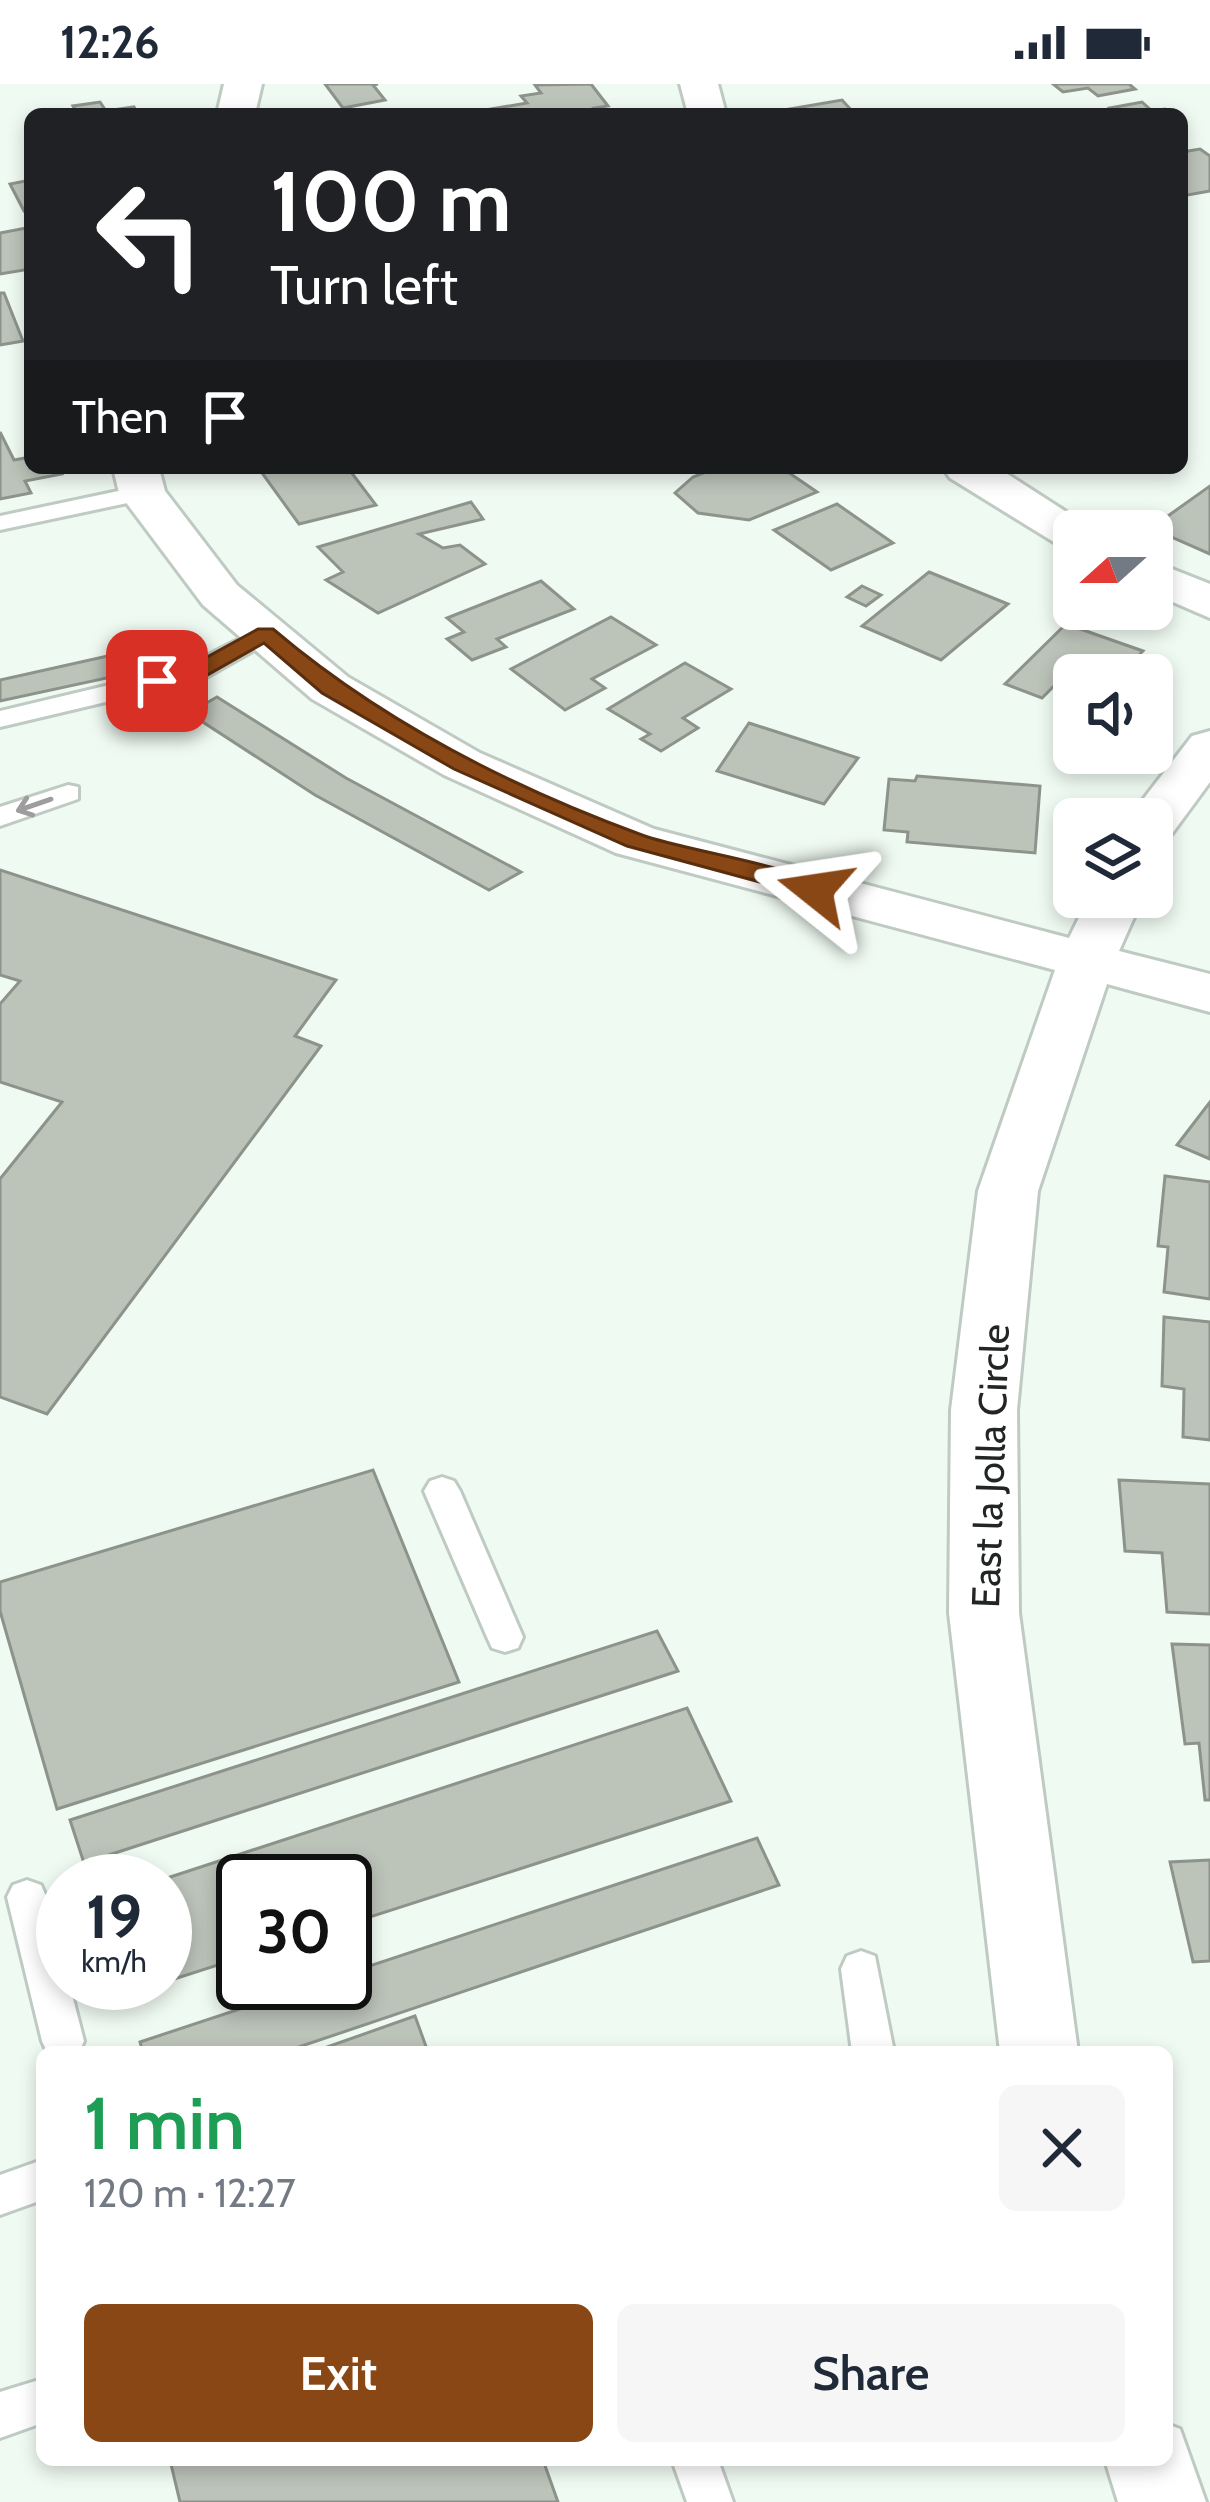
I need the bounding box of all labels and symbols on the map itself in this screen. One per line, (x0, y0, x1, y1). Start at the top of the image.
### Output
north arrow (1053, 510, 1173, 630)
pin (106, 630, 208, 732)
one-way arrow (16, 796, 53, 817)
position arrow (752, 827, 878, 953)
street label: East la Jolla Circle (961, 1323, 1019, 1609)
speed limit sign: 30 (216, 1854, 372, 2010)

